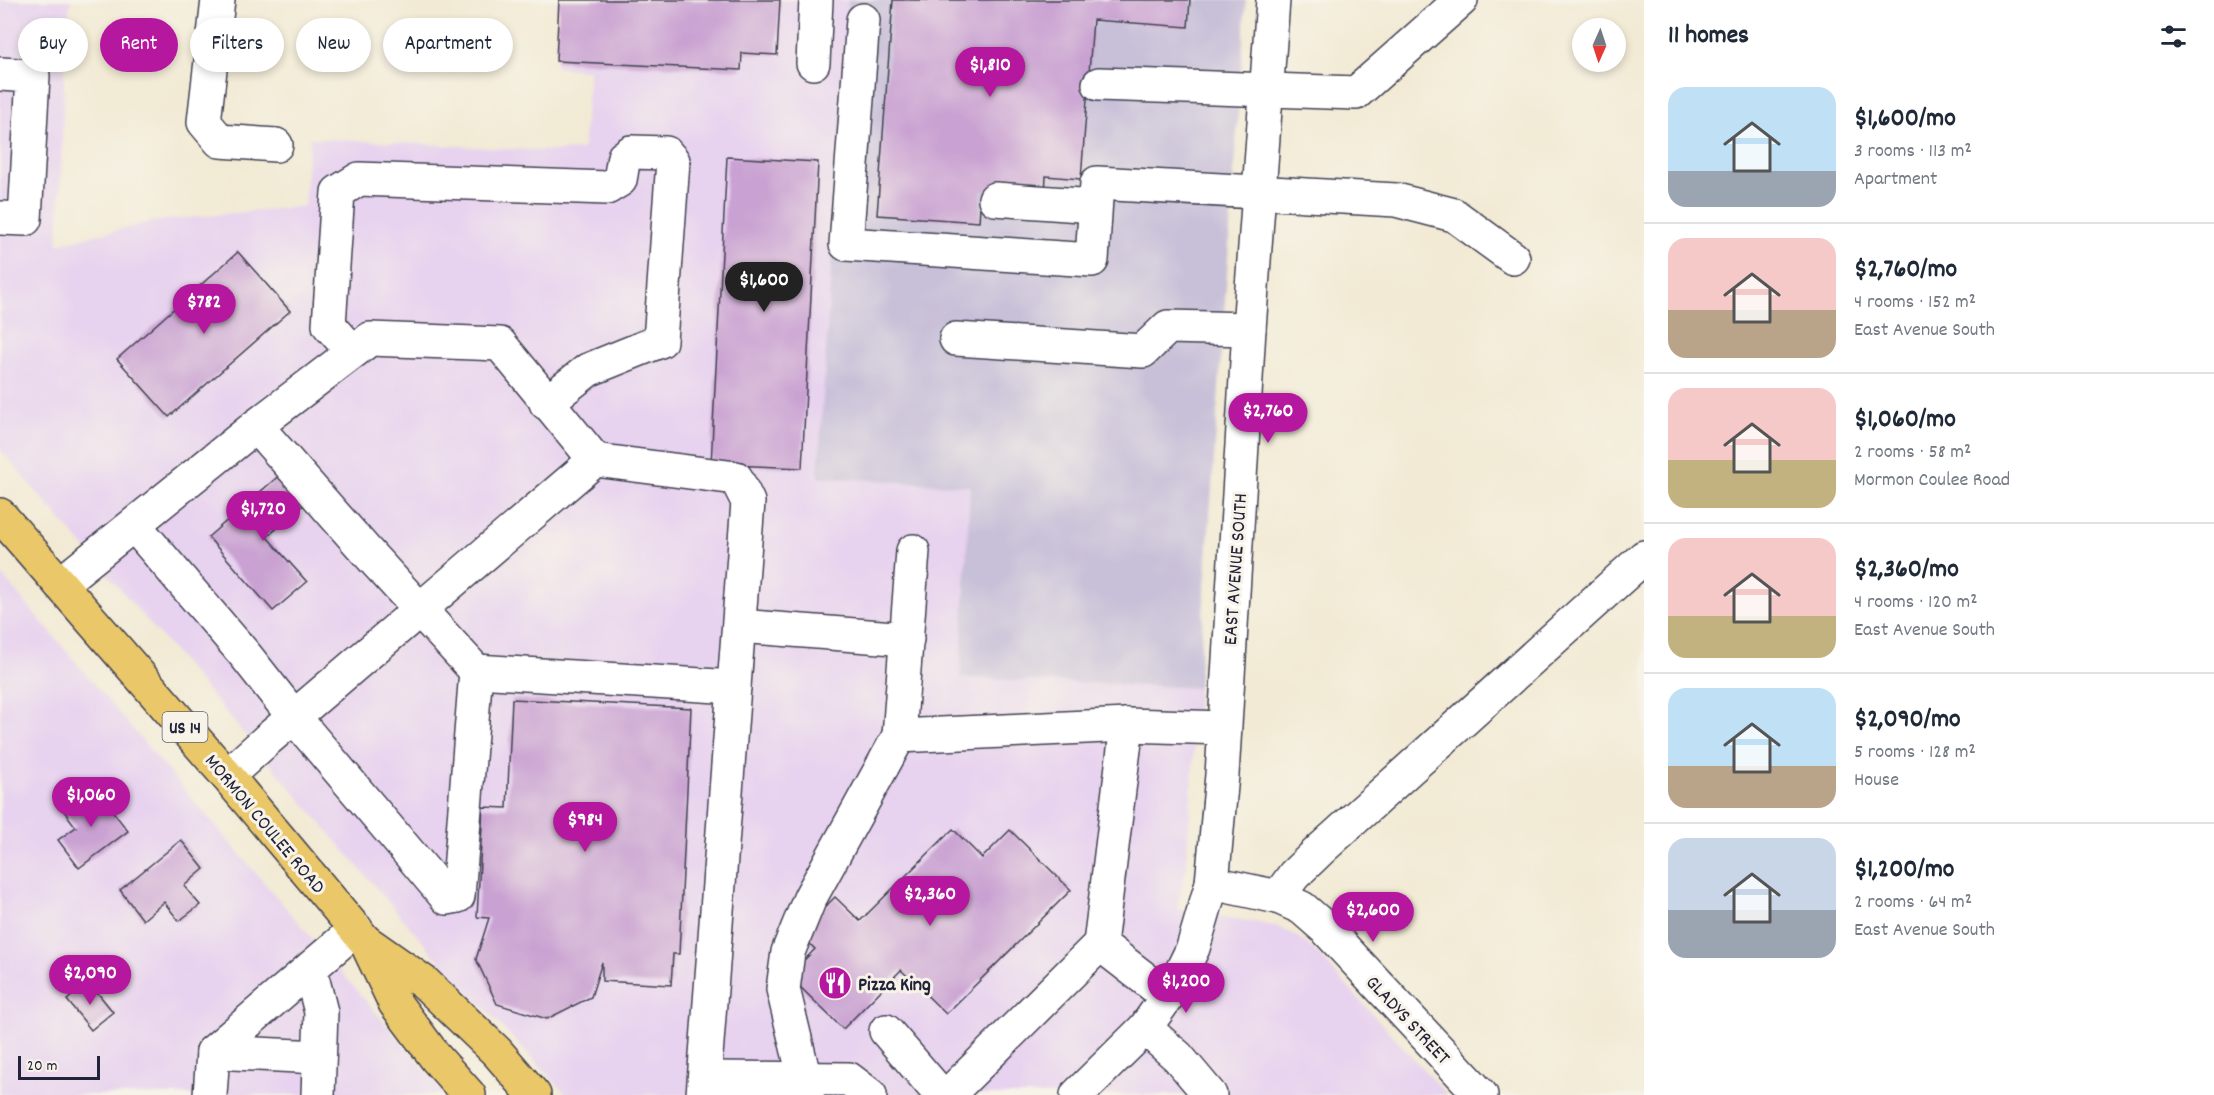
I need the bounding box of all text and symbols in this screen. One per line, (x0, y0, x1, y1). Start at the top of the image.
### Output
chip: Buy (18, 18, 88, 72)
chip: Rent (100, 18, 178, 72)
chip: Filters (190, 18, 284, 72)
chip: New (296, 18, 371, 72)
chip: Apartment (383, 18, 513, 72)
north arrow (1572, 18, 1626, 72)
map controls (1572, 18, 1626, 72)
text: 11 homes (1668, 18, 1749, 55)
icon: filters (2157, 20, 2190, 53)
pin: $1,810 (941, 47, 1039, 98)
text: $1,810 (969, 52, 1011, 80)
text: $1,600/mo (1854, 101, 1956, 138)
icon: home (1716, 111, 1788, 183)
text: 3 rooms · 113 m² (1854, 138, 1972, 166)
text: Apartment (1854, 166, 1937, 194)
text: $2,760/mo (1854, 252, 1957, 289)
pin: $1,600 (715, 262, 813, 313)
icon: home (1716, 262, 1788, 334)
text: $1,600 (739, 267, 789, 295)
pin: $782 (168, 284, 240, 335)
text: $782 (187, 289, 221, 317)
text: 4 rooms · 152 m² (1854, 289, 1976, 317)
text: East Avenue South (1854, 317, 1995, 345)
pin: $2,760 (1219, 393, 1317, 444)
text: $2,760 (1242, 398, 1294, 426)
text: $1,060/mo (1854, 402, 1956, 439)
icon: home (1716, 412, 1788, 484)
text: 2 rooms · 58 m² (1854, 439, 1971, 467)
text: Mormon Coulee Road (1854, 467, 2010, 495)
pin: $1,720 (214, 491, 312, 542)
street label: EAST AVENUE SOUTH (1218, 492, 1256, 646)
text: $1,720 (240, 496, 286, 524)
text: $2,360/mo (1854, 552, 1959, 589)
icon: home (1716, 562, 1788, 634)
text: 4 rooms · 120 m² (1854, 589, 1978, 617)
text: East Avenue South (1854, 617, 1995, 645)
text: $2,090/mo (1854, 702, 1961, 739)
road number: US 14 (162, 712, 207, 742)
icon: home (1716, 712, 1788, 784)
text: 5 rooms · 128 m² (1854, 739, 1976, 767)
street label: MORMON COULEE ROAD (197, 749, 331, 901)
text: House (1854, 767, 1899, 795)
pin: $1,060 (42, 777, 140, 828)
text: $1,060 (66, 782, 116, 810)
pin: $984 (549, 802, 621, 853)
text: $984 (567, 807, 603, 835)
text: $1,200/mo (1854, 852, 1954, 889)
icon: home (1716, 862, 1788, 934)
pin: $2,360 (881, 876, 979, 927)
text: $2,360 (904, 881, 956, 909)
text: 2 rooms · 64 m² (1854, 889, 1972, 917)
pin: $2,600 (1324, 892, 1422, 943)
text: $2,600 (1346, 897, 1400, 925)
text: East Avenue South (1854, 917, 1995, 945)
pin: $2,090 (41, 955, 139, 1006)
text: $2,090 (63, 960, 117, 988)
pin: $1,200 (1137, 963, 1235, 1014)
restaurant icon: Pizza King (817, 965, 853, 1001)
text: $1,200 (1162, 968, 1210, 996)
street label: GLADYS STREET (1358, 970, 1456, 1072)
place label: Pizza King (858, 972, 931, 1000)
scale bar (18, 1053, 100, 1080)
text: 20 m (27, 1055, 57, 1078)

